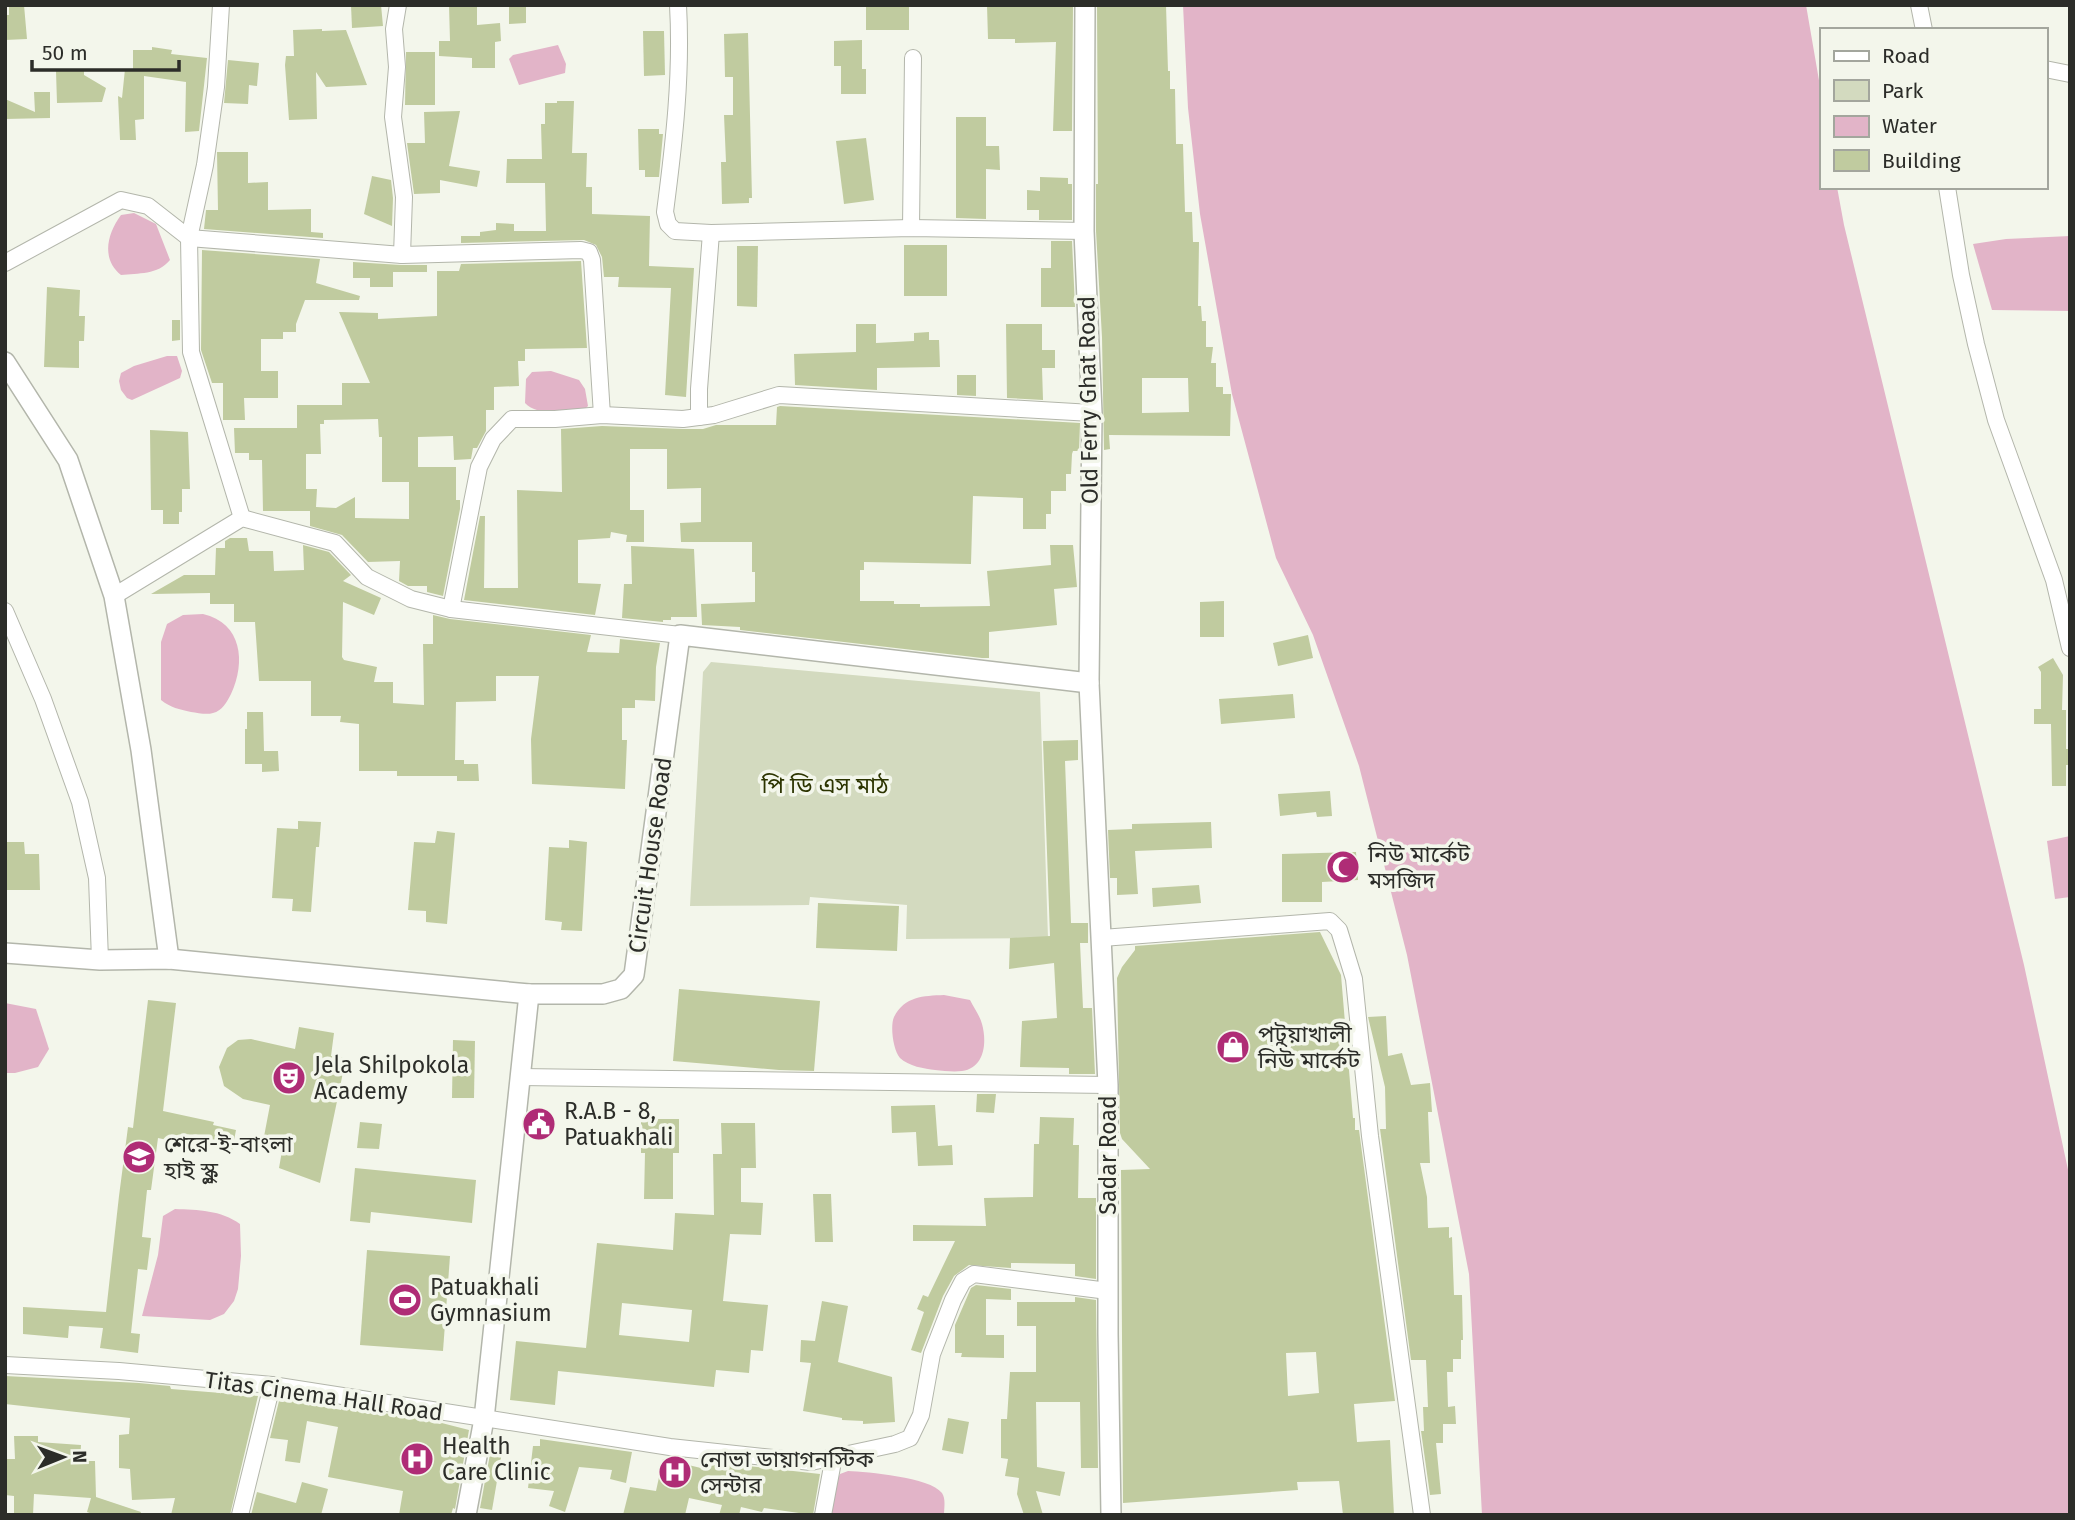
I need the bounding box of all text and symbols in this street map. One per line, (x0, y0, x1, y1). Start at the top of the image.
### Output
scale bar (32, 28, 178, 72)
legend (1820, 28, 2047, 189)
text: 50 m (42, 40, 88, 66)
text: Road (1882, 43, 1930, 69)
text: Park (1882, 78, 1924, 104)
text: Water (1882, 113, 1937, 139)
text: Building (1882, 148, 1961, 174)
street label: Old Ferry Ghat Road (1072, 296, 1104, 504)
street label: Circuit House Road (622, 755, 678, 955)
park label: পি ডি এস মাঠ (760, 771, 889, 799)
place label: নিউ মার্কেট মসজিদ (1367, 840, 1470, 894)
mosque icon: নিউ মার্কেট মসজিদ (1324, 848, 1362, 886)
place label: পটুয়াখালী নিউ মার্কেট (1257, 1020, 1360, 1074)
shop icon: পটুয়াখালী নিউ মার্কেট (1214, 1028, 1252, 1066)
place label: Jela Shilpokola Academy (314, 1051, 469, 1105)
theatre icon: Jela Shilpokola Academy (270, 1059, 308, 1097)
street label: Sadar Road (1094, 1095, 1122, 1215)
place label: R.A.B - 8, Patuakhali (564, 1097, 674, 1151)
public building icon: R.A.B - 8, Patuakhali (520, 1105, 558, 1143)
place label: শেরে-ই-বাংলা হাই স্কুল (163, 1130, 294, 1185)
school or university icon: শেরে-ই-বাংলা হাই স্কুল (120, 1138, 158, 1176)
place label: Patuakhali Gymnasium (430, 1273, 552, 1327)
sports icon: Patuakhali Gymnasium (386, 1281, 424, 1319)
street label: Titas Cinema Hall Road (203, 1365, 445, 1427)
north arrow (28, 1422, 98, 1492)
place label: Health Care Clinic (442, 1432, 551, 1486)
hospital icon: Health Care Clinic (398, 1440, 436, 1478)
place label: নোভা ডায়াগনস্টিক সেন্টার (700, 1445, 874, 1499)
text: N (68, 1450, 91, 1463)
hospital icon: নোভা ডায়াগনস্টিক সেন্টার (656, 1453, 694, 1491)

